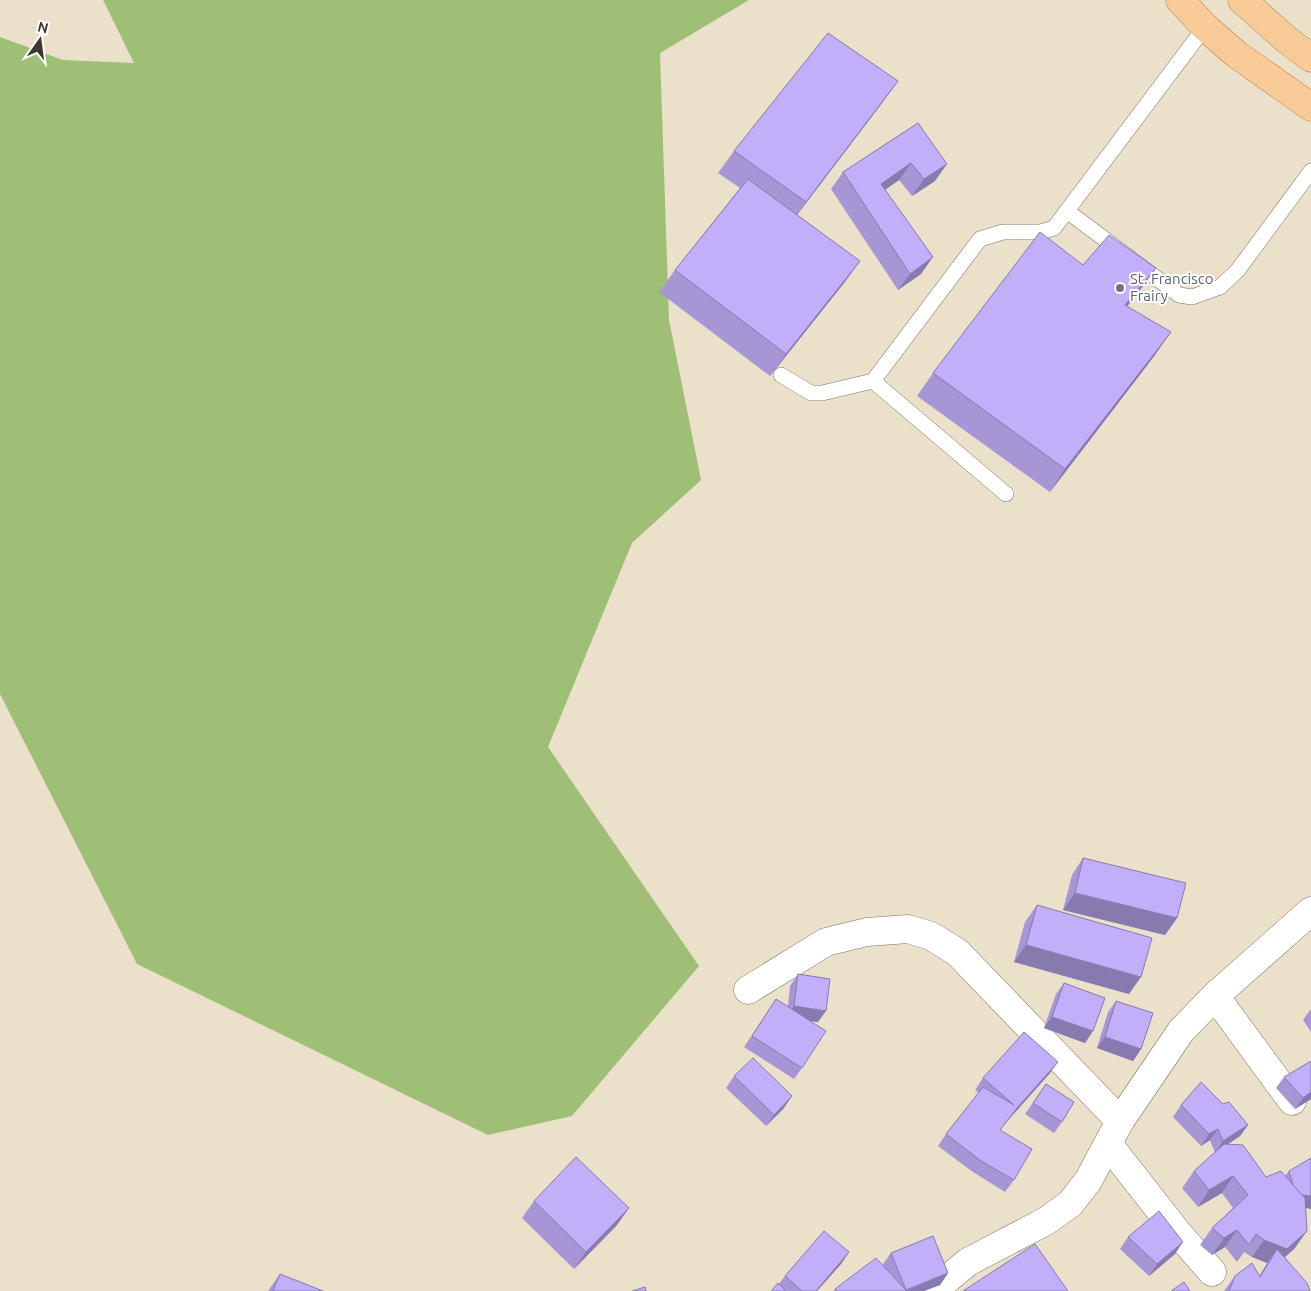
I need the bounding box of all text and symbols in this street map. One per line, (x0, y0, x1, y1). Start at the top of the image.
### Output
north arrow (15, 15, 65, 65)
text: N (36, 18, 50, 36)
place label: St. Francisco Frairy (1130, 270, 1213, 304)
marker: St. Francisco Frairy (1114, 282, 1126, 294)

